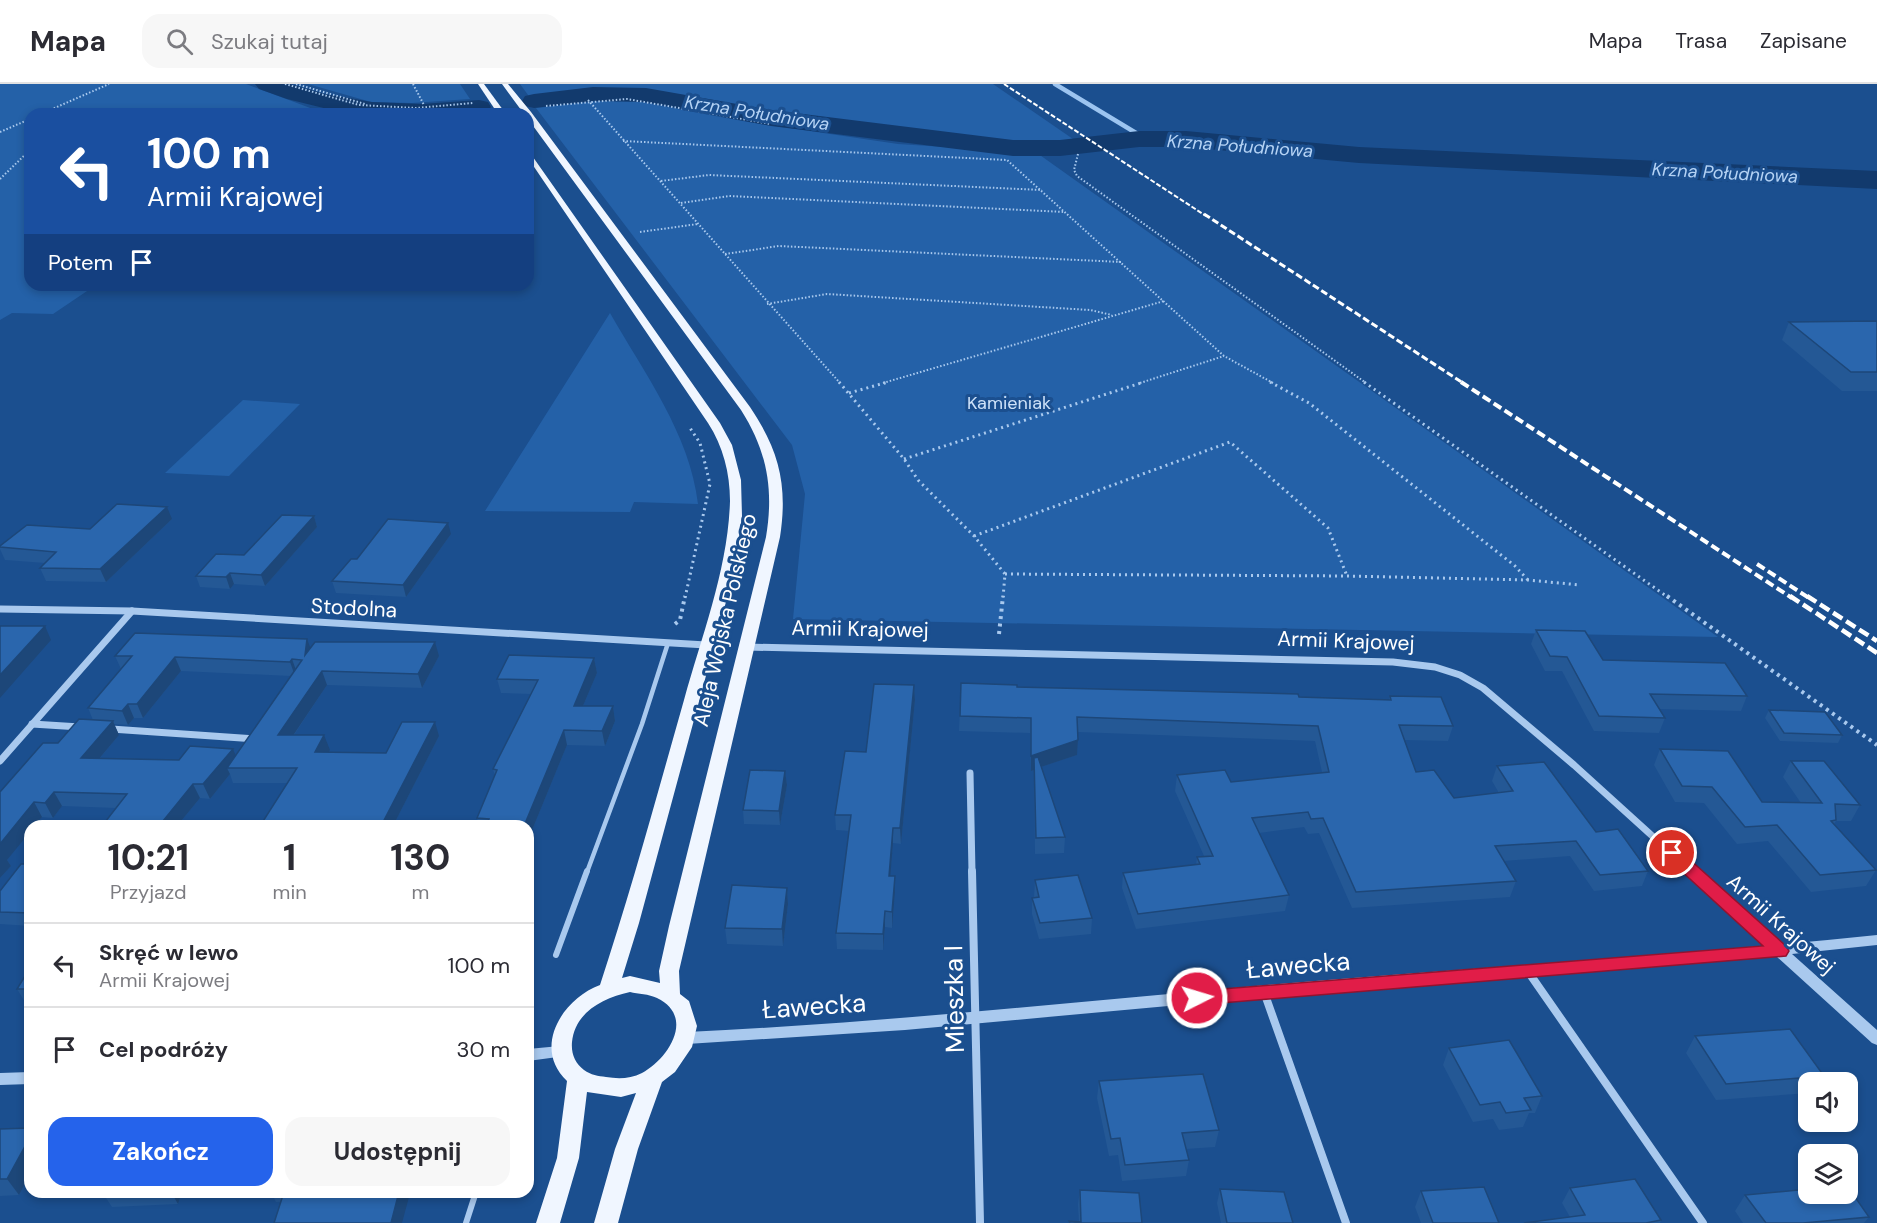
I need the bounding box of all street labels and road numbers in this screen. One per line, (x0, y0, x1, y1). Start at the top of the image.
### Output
street label: Aleja Wojska Polskiego (687, 511, 763, 729)
street label: Stodolna (310, 592, 398, 624)
street label: Armii Krajowej (791, 614, 929, 644)
street label: Armii Krajowej (1277, 625, 1415, 657)
street label: Armii Krajowej (1721, 868, 1841, 980)
street label: Ławecka (1245, 944, 1351, 986)
street label: Mieszka I (936, 945, 972, 1053)
street label: Ławecka (761, 985, 867, 1027)

